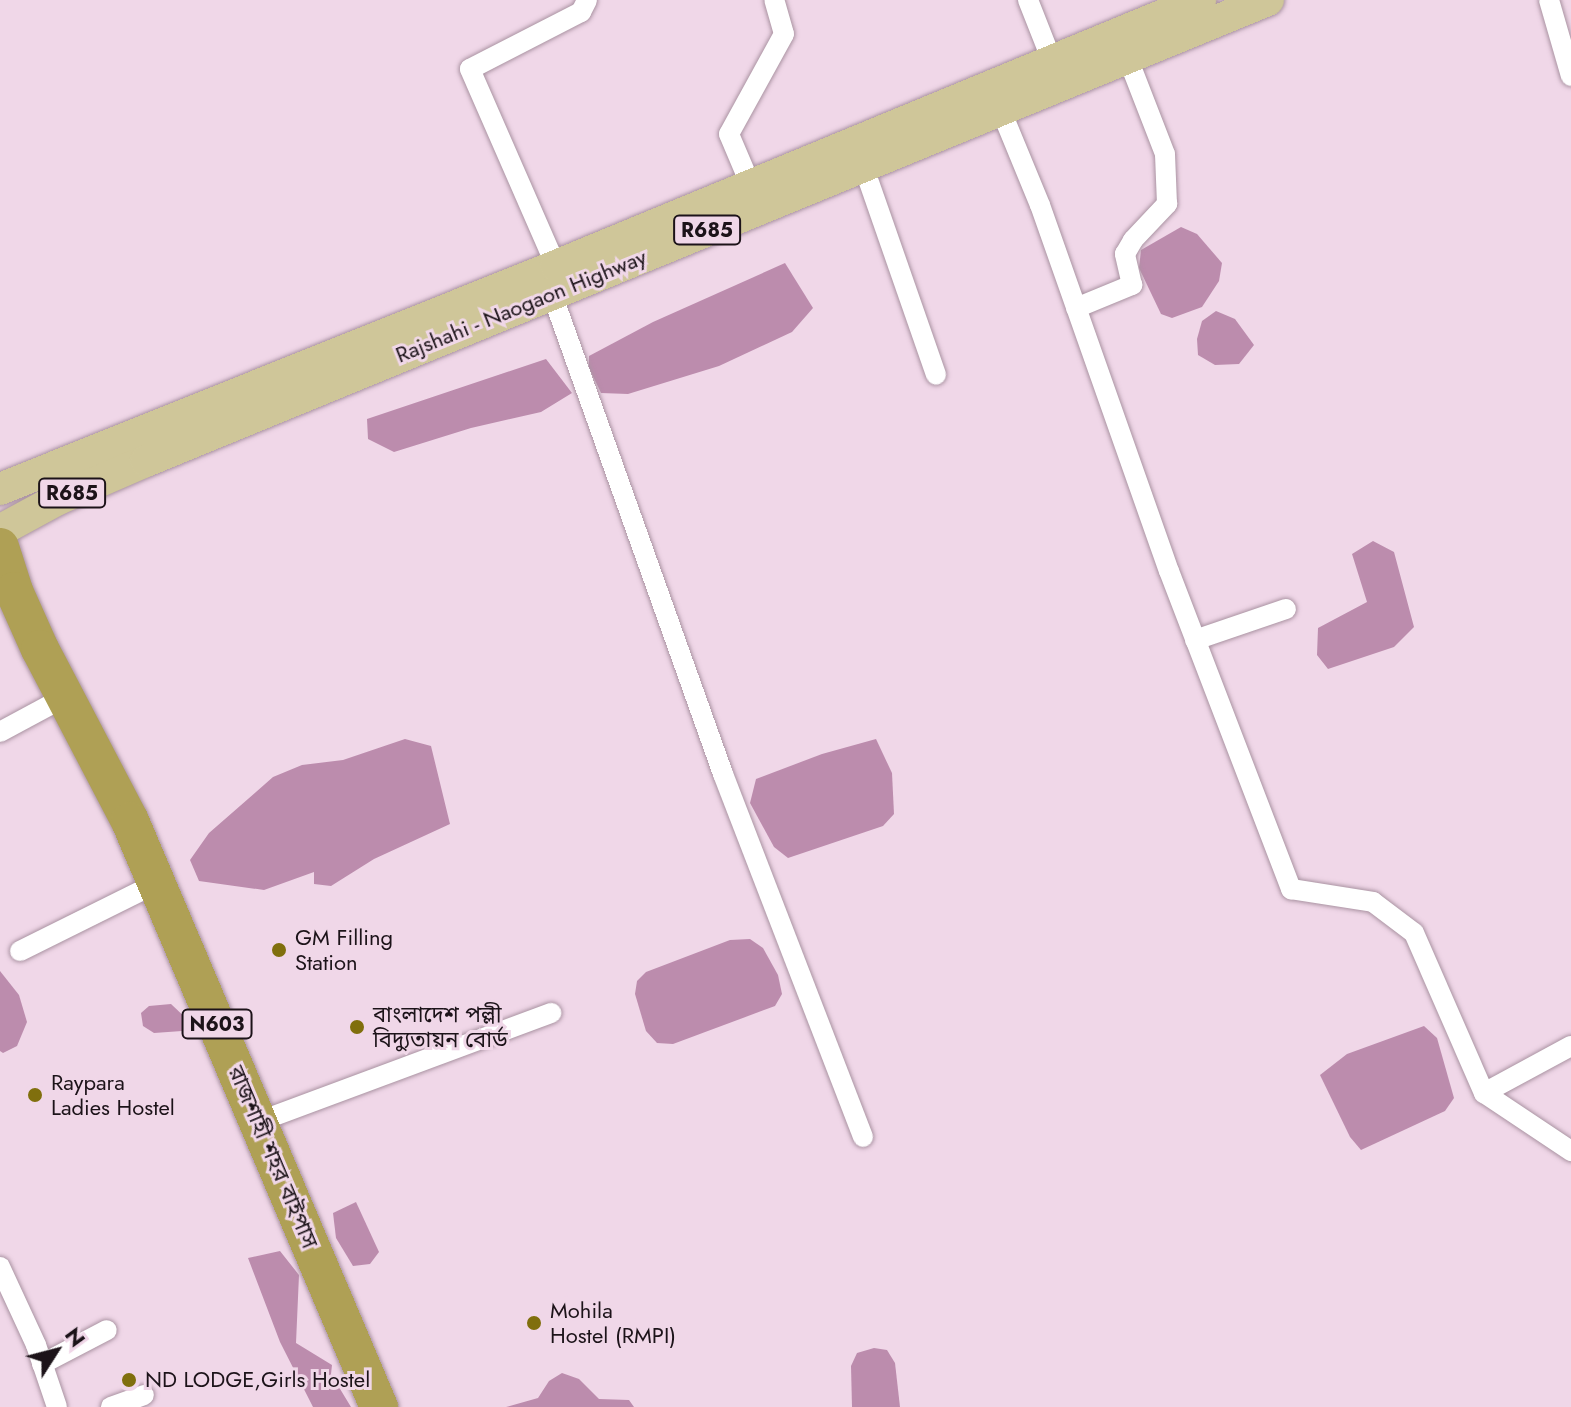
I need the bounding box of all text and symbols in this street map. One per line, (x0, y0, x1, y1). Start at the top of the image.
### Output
road number: R685 (673, 214, 741, 246)
street label: Rajshahi - Naogaon Highway (392, 244, 650, 368)
road number: R685 (38, 477, 106, 509)
place label: GM Filling Station (295, 924, 393, 976)
marker: GM Filling Station (270, 941, 288, 959)
place label: বাংলাদেশ পল্লী বিদ্যুতায়ন বোর্ড (373, 1001, 508, 1052)
road number: N603 (181, 1008, 253, 1040)
marker: বাংলাদেশ পল্লী বিদ্যুতায়ন বোর্ড (348, 1018, 366, 1036)
street label: রাজশাহী শহর বাইপাস (223, 1062, 323, 1252)
place label: Raypara Ladies Hostel (51, 1069, 175, 1120)
marker: Raypara Ladies Hostel (26, 1086, 44, 1104)
place label: Mohila Hostel (RMPI) (550, 1297, 676, 1348)
north arrow (16, 1311, 96, 1391)
marker: Mohila Hostel (RMPI) (525, 1314, 543, 1332)
text: N (57, 1320, 93, 1353)
place label: ND LODGE,Girls Hostel (145, 1367, 370, 1393)
marker: ND LODGE,Girls Hostel (120, 1371, 138, 1389)

